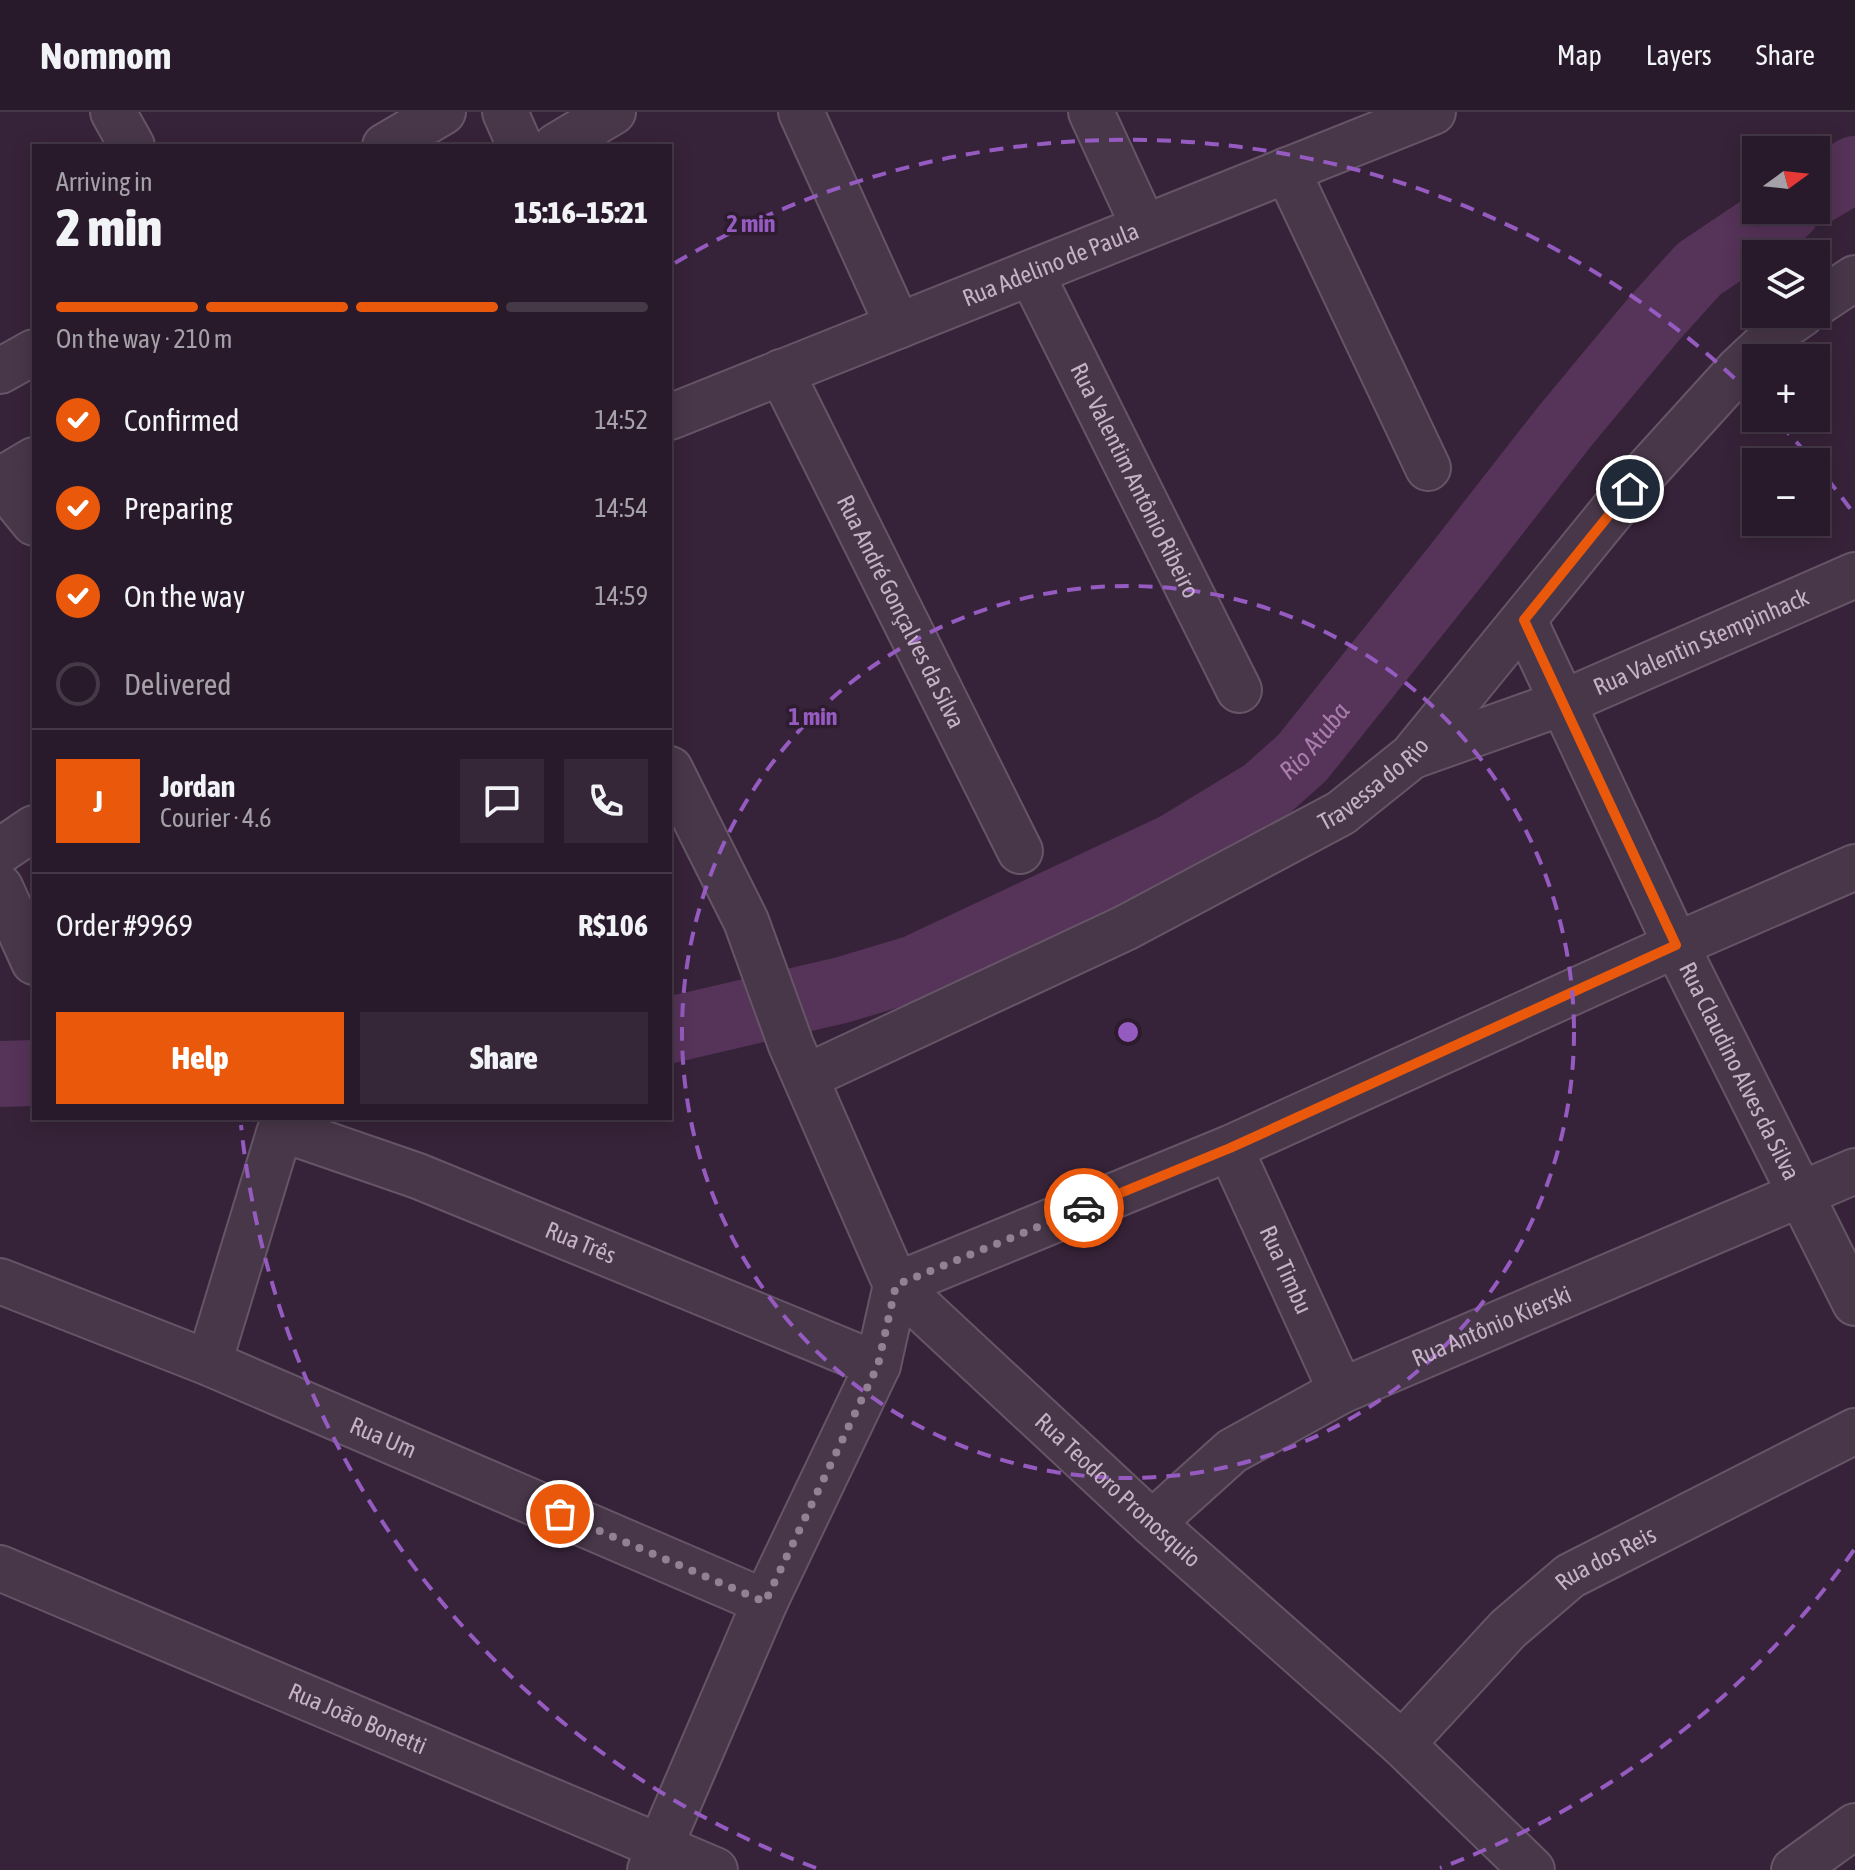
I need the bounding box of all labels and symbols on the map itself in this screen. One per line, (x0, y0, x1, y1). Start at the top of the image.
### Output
north arrow (1742, 136, 1830, 224)
text: 2 min (726, 210, 776, 237)
street label: Rua Adelino de Paula (958, 217, 1143, 312)
street label: Rua Valentim Antônio Ribeiro (1065, 359, 1205, 602)
pin (1596, 455, 1664, 523)
street label: Rua André Gonçalves da Silva (832, 491, 971, 732)
street label: Rua Valentin Stempinhack (1589, 583, 1813, 701)
water label: Rio Atuba (1273, 696, 1355, 786)
text: 1 min (788, 703, 838, 730)
street label: Travessa do Rio (1314, 732, 1434, 836)
street label: Rua Claudino Alves da Silva (1674, 958, 1805, 1184)
centre of rings (1114, 1018, 1142, 1046)
courier (1044, 1168, 1124, 1248)
street label: Rua Três (541, 1216, 620, 1269)
street label: Rua Timbu (1254, 1221, 1318, 1318)
street label: Rua Antônio Kierski (1408, 1280, 1575, 1372)
street label: Rua Teodoro Pronosquio (1030, 1407, 1206, 1573)
street label: Rua Um (346, 1411, 421, 1464)
pin (526, 1480, 594, 1548)
street label: Rua dos Reis (1550, 1521, 1660, 1595)
street label: Rua João Bonetti (284, 1677, 431, 1760)

